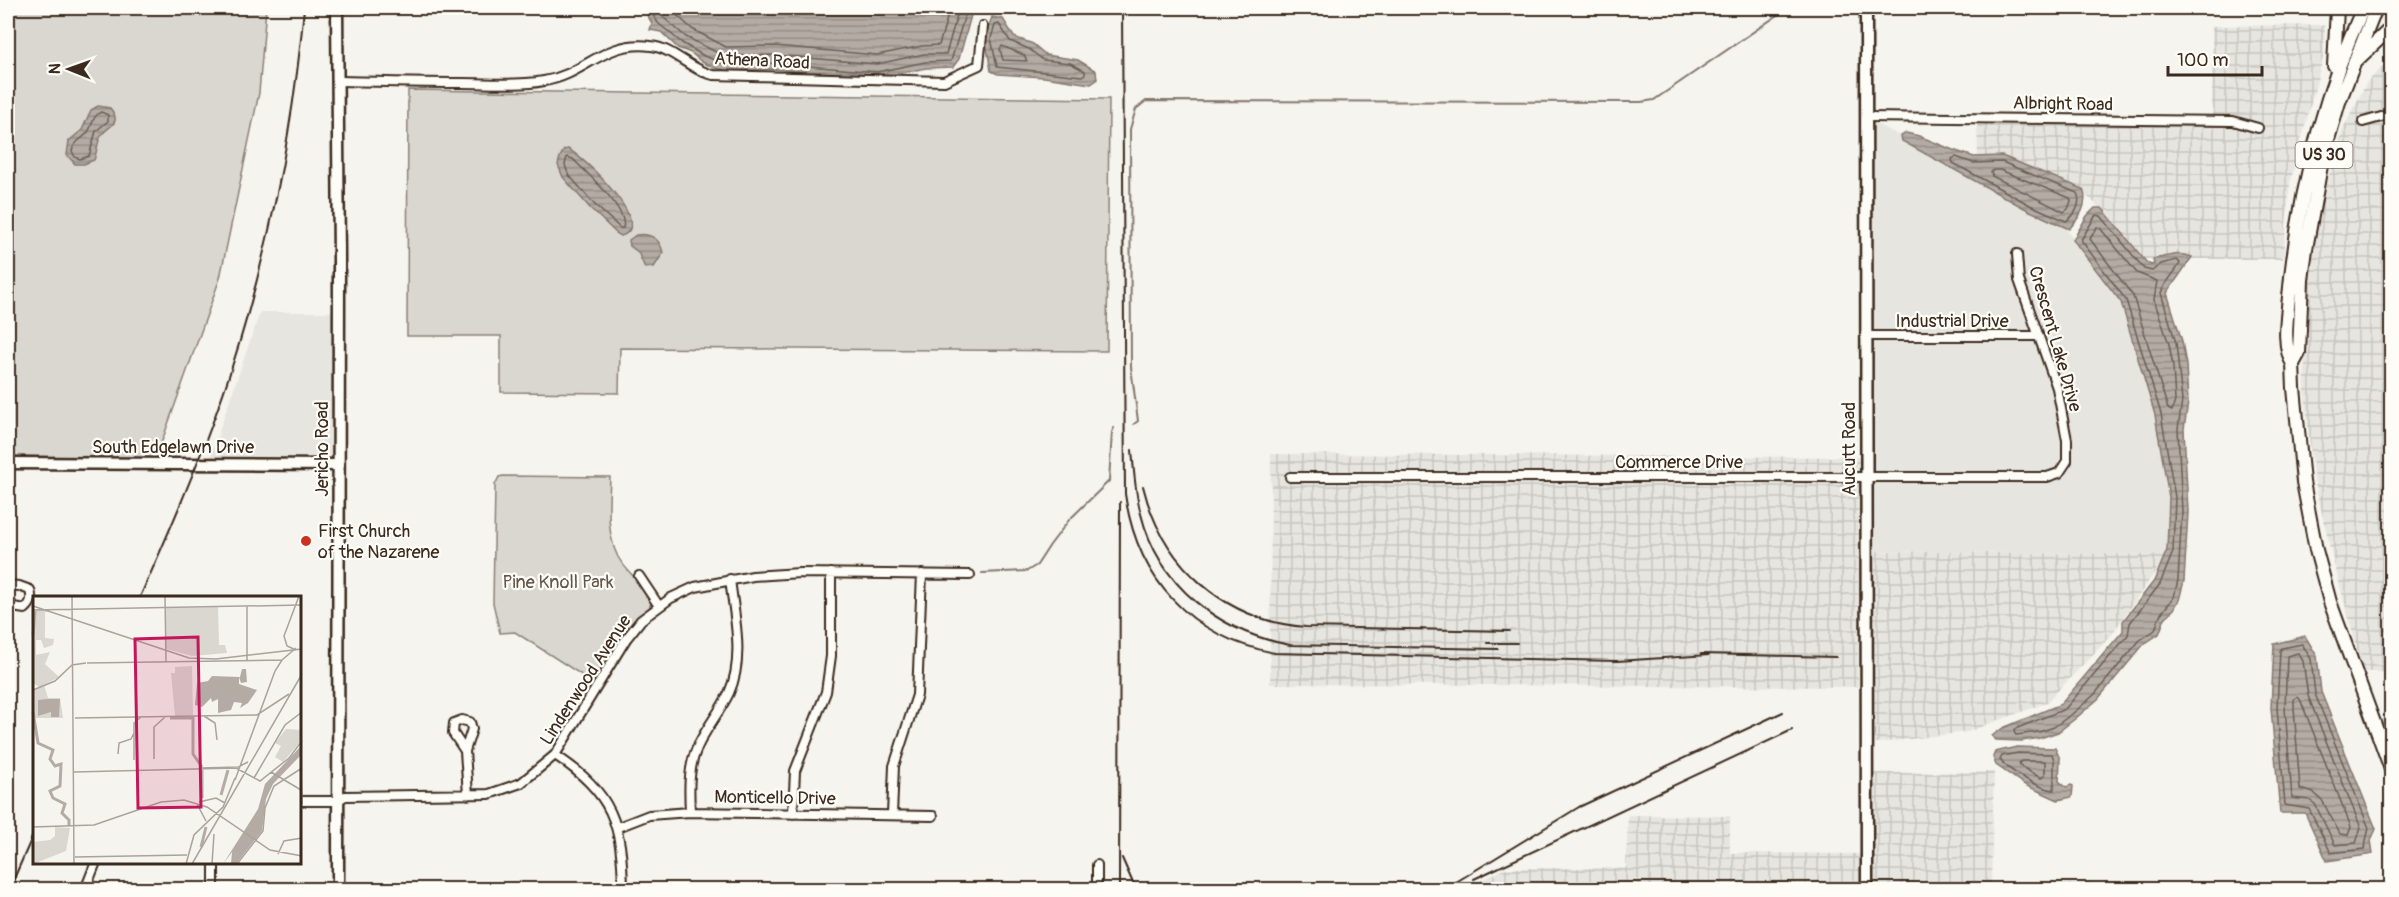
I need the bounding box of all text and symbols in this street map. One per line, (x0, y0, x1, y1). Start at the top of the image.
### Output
north arrow (39, 39, 99, 99)
scale bar (2168, 39, 2262, 77)
street label: Athena Road (714, 47, 810, 75)
text: 100 m (2177, 49, 2229, 72)
text: N (45, 63, 65, 74)
street label: Albright Road (2013, 92, 2113, 116)
road number: US 30 (2296, 142, 2352, 168)
street label: Crescent Lake Drive (2023, 264, 2087, 414)
street label: Industrial Drive (1895, 310, 2009, 333)
street label: Jericho Road (311, 401, 334, 497)
street label: Aucutt Road (1838, 402, 1861, 496)
street label: South Edgelawn Drive (92, 436, 254, 459)
street label: Commerce Drive (1615, 451, 1743, 474)
place label: First Church of the Nazarene (318, 520, 439, 564)
marker: First Church of the Nazarene (299, 534, 313, 548)
park label: Pine Knoll Park (503, 571, 614, 594)
inset map (33, 596, 302, 864)
street label: Lindenwood Avenue (535, 610, 637, 749)
street label: Monticello Drive (714, 785, 836, 811)

